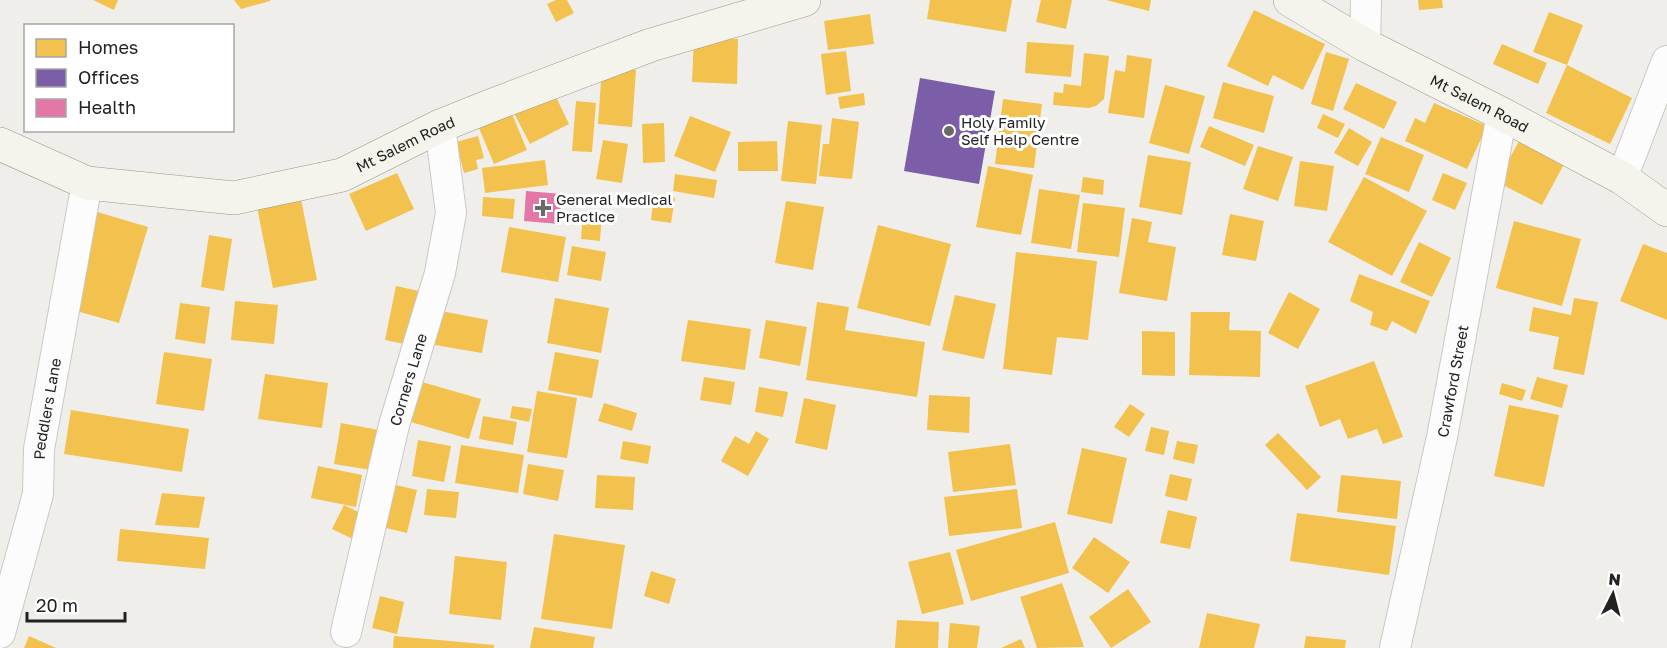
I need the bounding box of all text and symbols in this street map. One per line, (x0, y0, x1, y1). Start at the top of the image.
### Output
legend (24, 24, 234, 132)
text: Homes (78, 36, 138, 58)
text: Offices (78, 66, 139, 88)
street label: Mt Salem Road (1428, 70, 1532, 136)
text: Health (78, 96, 136, 118)
street label: Mt Salem Road (353, 112, 457, 176)
place label: Holy Family Self Help Centre (961, 113, 1080, 148)
marker: Holy Family Self Help Centre (942, 124, 956, 138)
place label: General Medical Practice (556, 190, 672, 225)
marker: General Medical Practice (534, 199, 552, 217)
street label: Crawford Street (1433, 323, 1472, 439)
street label: Corners Lane (385, 331, 430, 428)
street label: Peddlers Lane (30, 356, 64, 460)
north arrow (1583, 564, 1643, 624)
text: N (1607, 569, 1622, 590)
scale bar (27, 585, 124, 623)
text: 20 m (36, 594, 78, 616)

